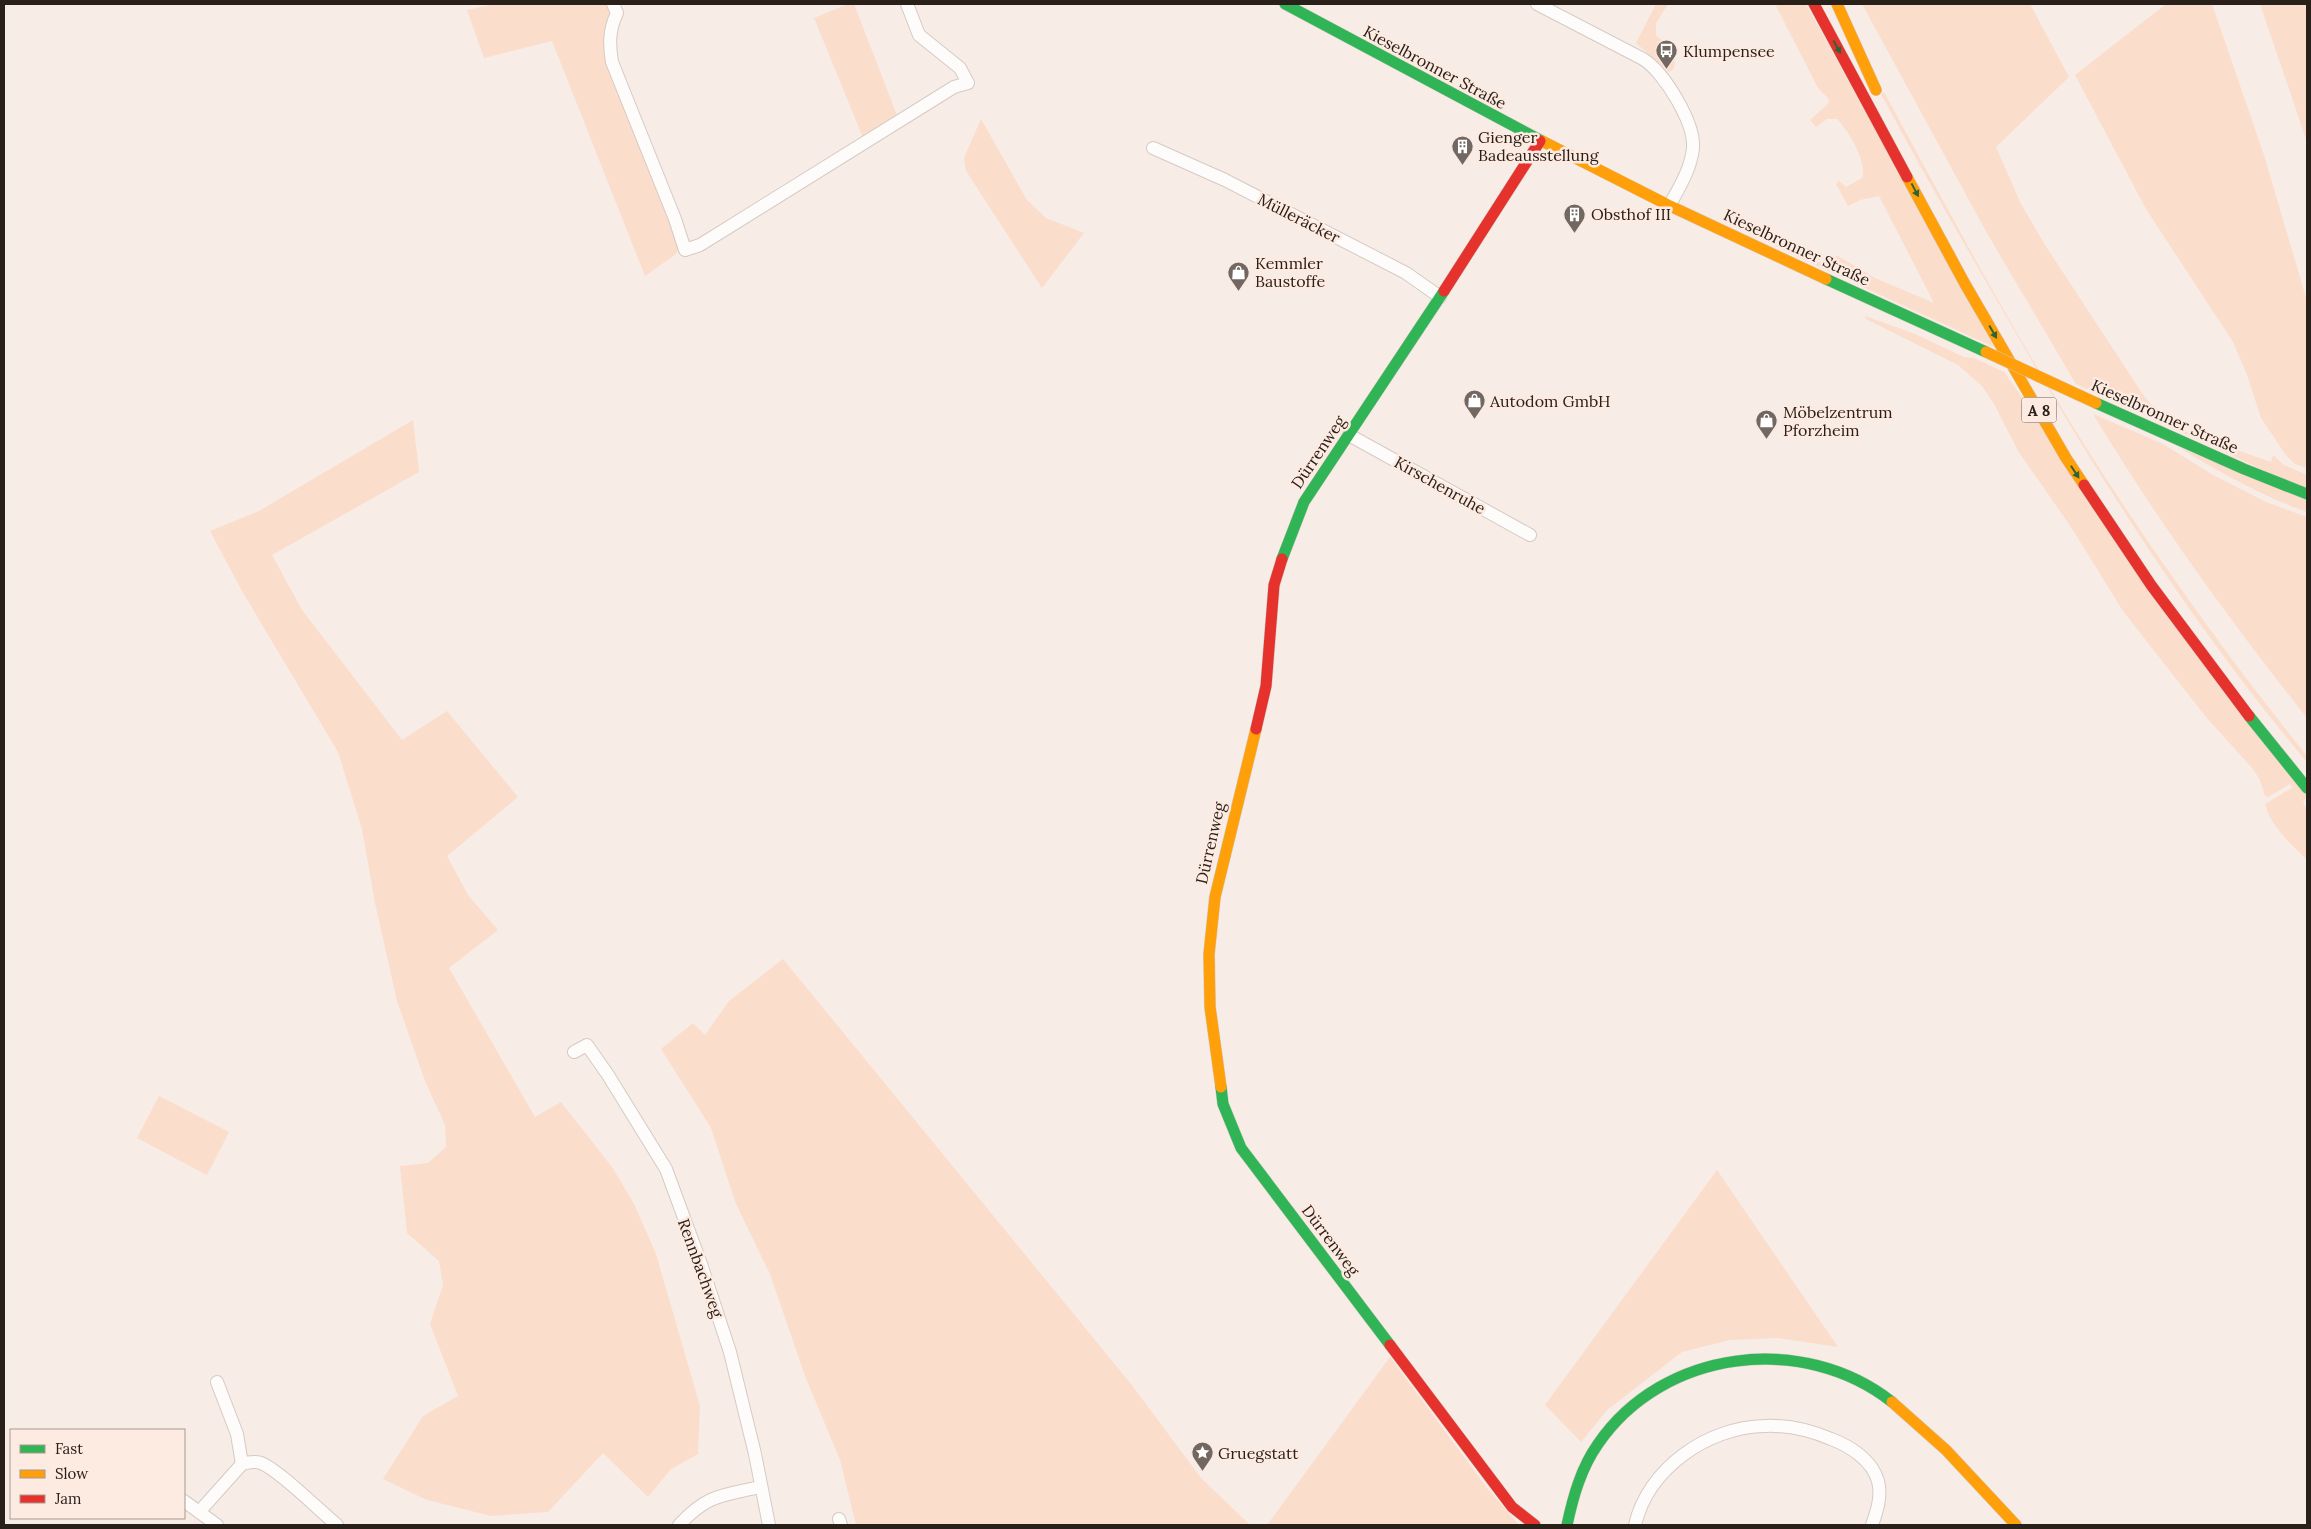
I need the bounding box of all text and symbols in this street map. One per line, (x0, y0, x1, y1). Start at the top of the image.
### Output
street label: Kieselbronner Straße (1360, 21, 1510, 113)
bus stop icon: Klumpensee (1655, 39, 1679, 70)
one-way arrow (1832, 40, 1841, 54)
place label: Klumpensee (1683, 41, 1775, 61)
place label: Gienger Badeausstellung (1478, 127, 1600, 165)
building icon: Gienger Badeausstellung (1450, 134, 1474, 165)
one-way arrow (1911, 182, 1919, 197)
street label: Mülleräcker (1255, 189, 1343, 247)
building icon: Obsthof III (1563, 202, 1587, 233)
place label: Obsthof III (1591, 204, 1671, 224)
street label: Kieselbronner Straße (1721, 204, 1874, 290)
place label: Kemmler Baustoffe (1255, 253, 1325, 291)
shop icon: Kemmler Baustoffe (1227, 260, 1251, 291)
one-way arrow (1988, 326, 1997, 339)
street label: Kieselbronner Straße (2088, 375, 2242, 458)
shop icon: Autodom GmbH (1462, 389, 1486, 420)
place label: Autodom GmbH (1489, 391, 1610, 411)
road number: A 8 (2022, 398, 2056, 422)
place label: Möbelzentrum Pforzheim (1783, 402, 1893, 440)
shop icon: Möbelzentrum Pforzheim (1755, 409, 1779, 440)
street label: Dürrenweg (1286, 411, 1350, 492)
street label: Kirschenruhe (1391, 452, 1489, 518)
one-way arrow (2071, 465, 2080, 479)
street label: Dürrenweg (1191, 799, 1229, 886)
street label: Dürrenweg (1298, 1201, 1365, 1280)
street label: Rennbachweg (674, 1216, 729, 1321)
legend (10, 1429, 185, 1519)
text: Fast (55, 1439, 83, 1458)
place icon: Gruegstatt (1190, 1441, 1214, 1472)
place label: Gruegstatt (1218, 1443, 1299, 1463)
text: Slow (55, 1464, 88, 1483)
text: Jam (54, 1489, 82, 1508)

